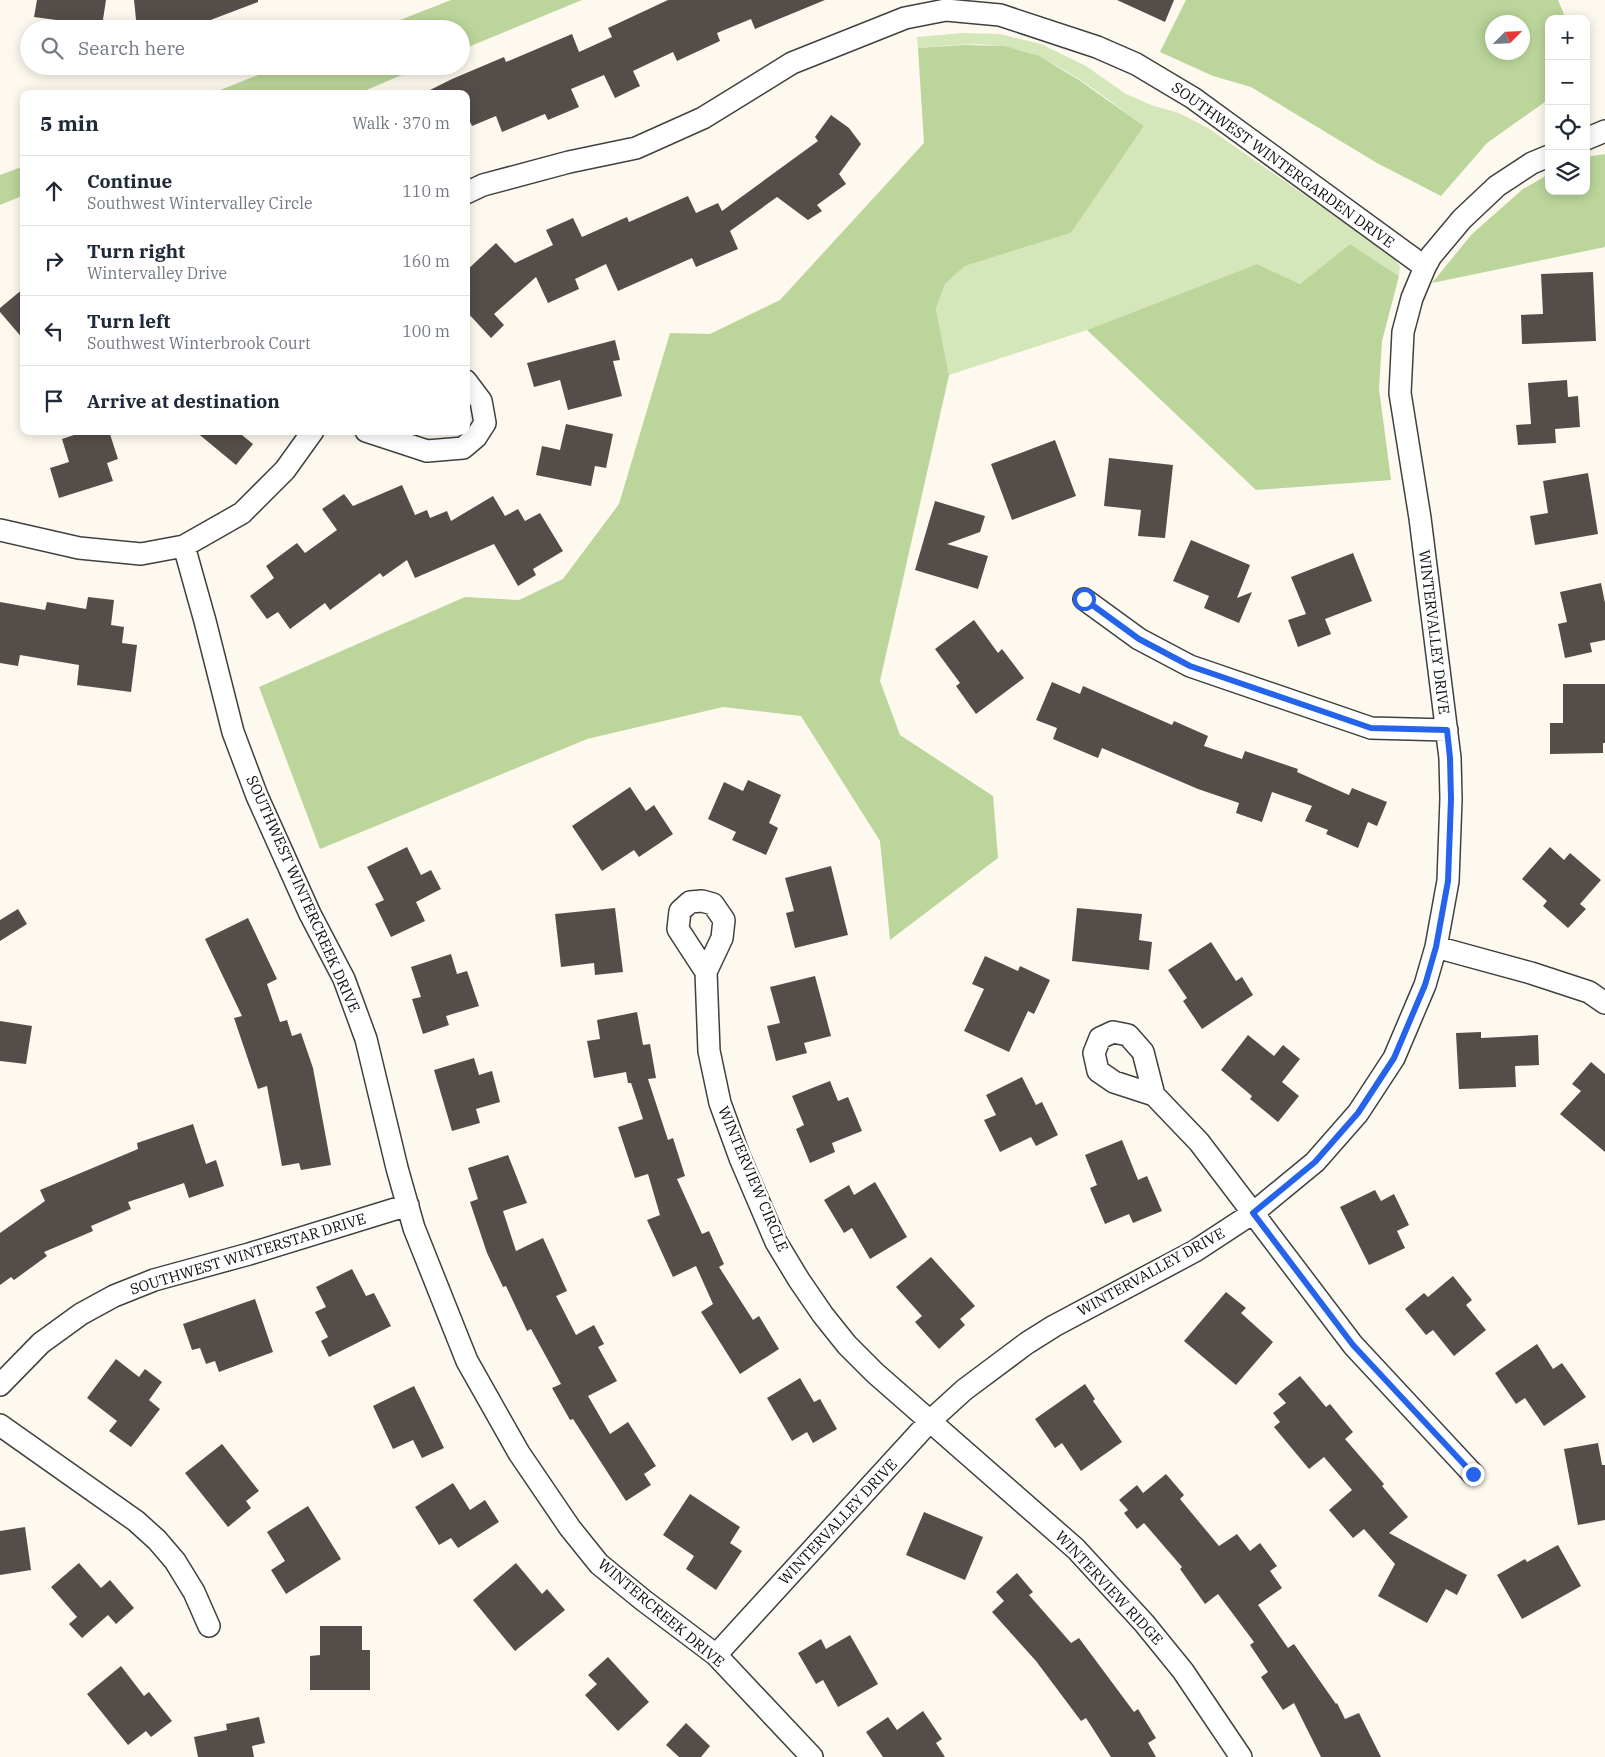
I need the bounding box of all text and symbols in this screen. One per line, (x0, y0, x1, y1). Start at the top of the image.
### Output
north arrow (1485, 15, 1530, 60)
map controls (1545, 15, 1590, 195)
button: + (1545, 15, 1590, 60)
search box (20, 20, 470, 75)
icon: search (38, 34, 66, 62)
text: Search here (78, 36, 185, 60)
button: − (1545, 60, 1590, 105)
street label: SOUTHWEST WINTERGARDEN DRIVE (1168, 77, 1398, 252)
button: locate (1545, 105, 1590, 150)
text: 5 min (40, 109, 99, 137)
text: Walk · 370 m (352, 113, 450, 133)
button: layers (1545, 150, 1590, 195)
text: Continue (87, 169, 172, 193)
icon: ahead (40, 177, 68, 205)
text: 110 m (402, 181, 450, 201)
text: Southwest Wintervalley Circle (87, 193, 313, 213)
text: Turn right (87, 239, 185, 263)
icon: right (40, 247, 68, 275)
text: 160 m (402, 251, 450, 271)
text: Wintervalley Drive (87, 263, 227, 283)
text: Turn left (87, 309, 170, 333)
icon: left (40, 317, 68, 345)
text: 100 m (402, 321, 450, 341)
text: Southwest Winterbrook Court (87, 333, 311, 353)
icon: arrive (40, 387, 68, 415)
text: Arrive at destination (87, 389, 280, 413)
street label: WINTERVALLEY DRIVE (1415, 549, 1454, 715)
route start (1073, 588, 1096, 611)
street label: SOUTHWEST WINTERCREEK DRIVE (242, 772, 364, 1015)
street label: WINTERVIEW CIRCLE (714, 1103, 793, 1254)
street label: SOUTHWEST WINTERSTAR DRIVE (127, 1208, 368, 1299)
street label: WINTERVALLEY DRIVE (1074, 1223, 1228, 1320)
street label: WINTERVALLEY DRIVE (774, 1455, 901, 1589)
route end (1462, 1463, 1485, 1486)
street label: WINTERVIEW RIDGE (1051, 1526, 1167, 1649)
street label: WINTERCREEK DRIVE (594, 1554, 728, 1671)

